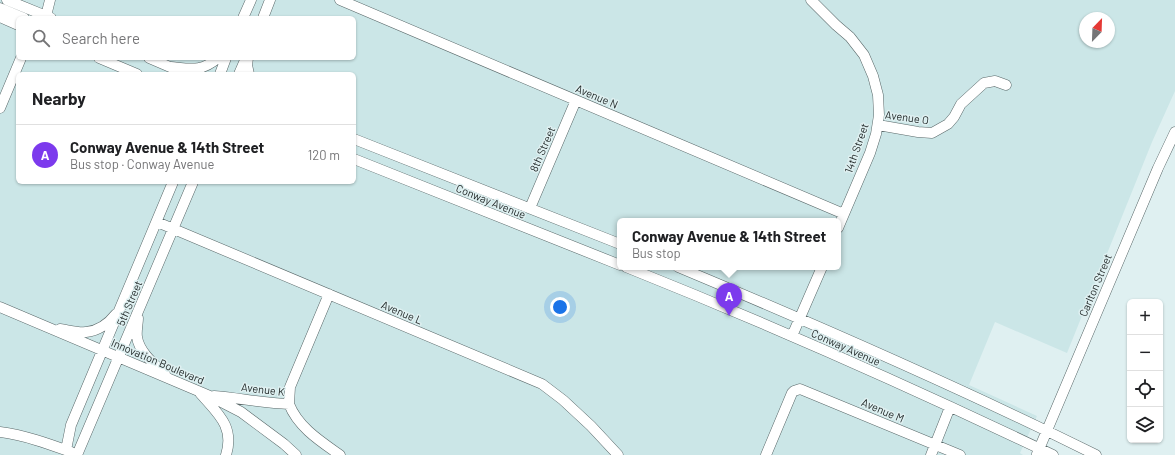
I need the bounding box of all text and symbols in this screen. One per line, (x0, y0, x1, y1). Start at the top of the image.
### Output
north arrow (1079, 12, 1115, 48)
search box (16, 16, 356, 60)
icon: search (30, 27, 52, 49)
text: Search here (62, 29, 140, 47)
street label: Avenue N (574, 81, 620, 111)
text: Nearby (32, 88, 86, 108)
street label: Avenue O (884, 108, 930, 127)
street label: 14th Street (841, 121, 871, 175)
street label: 8th Street (527, 124, 557, 174)
text: Conway Avenue & 14th Street (70, 138, 264, 156)
text: A (41, 147, 49, 163)
text: 120 m (308, 147, 340, 163)
text: Bus stop · Conway Avenue (70, 156, 214, 172)
street label: Conway Avenue (454, 181, 528, 221)
popup (617, 218, 841, 270)
text: Conway Avenue & 14th Street (632, 227, 826, 245)
text: Bus stop (632, 245, 681, 261)
street label: Carlton Street (1076, 252, 1114, 318)
street label: 5th Street (114, 278, 144, 328)
pin: A (716, 283, 742, 316)
your location (550, 297, 570, 317)
street label: Avenue L (379, 298, 425, 326)
map controls (1127, 299, 1163, 443)
button: + (1127, 299, 1163, 335)
street label: Conway Avenue (810, 326, 883, 368)
button: − (1127, 335, 1163, 371)
street label: Innovation Boulevard (110, 336, 206, 386)
button: locate (1127, 371, 1163, 407)
street label: Avenue K (240, 380, 286, 398)
street label: Avenue M (860, 395, 906, 425)
button: layers (1127, 407, 1163, 443)

